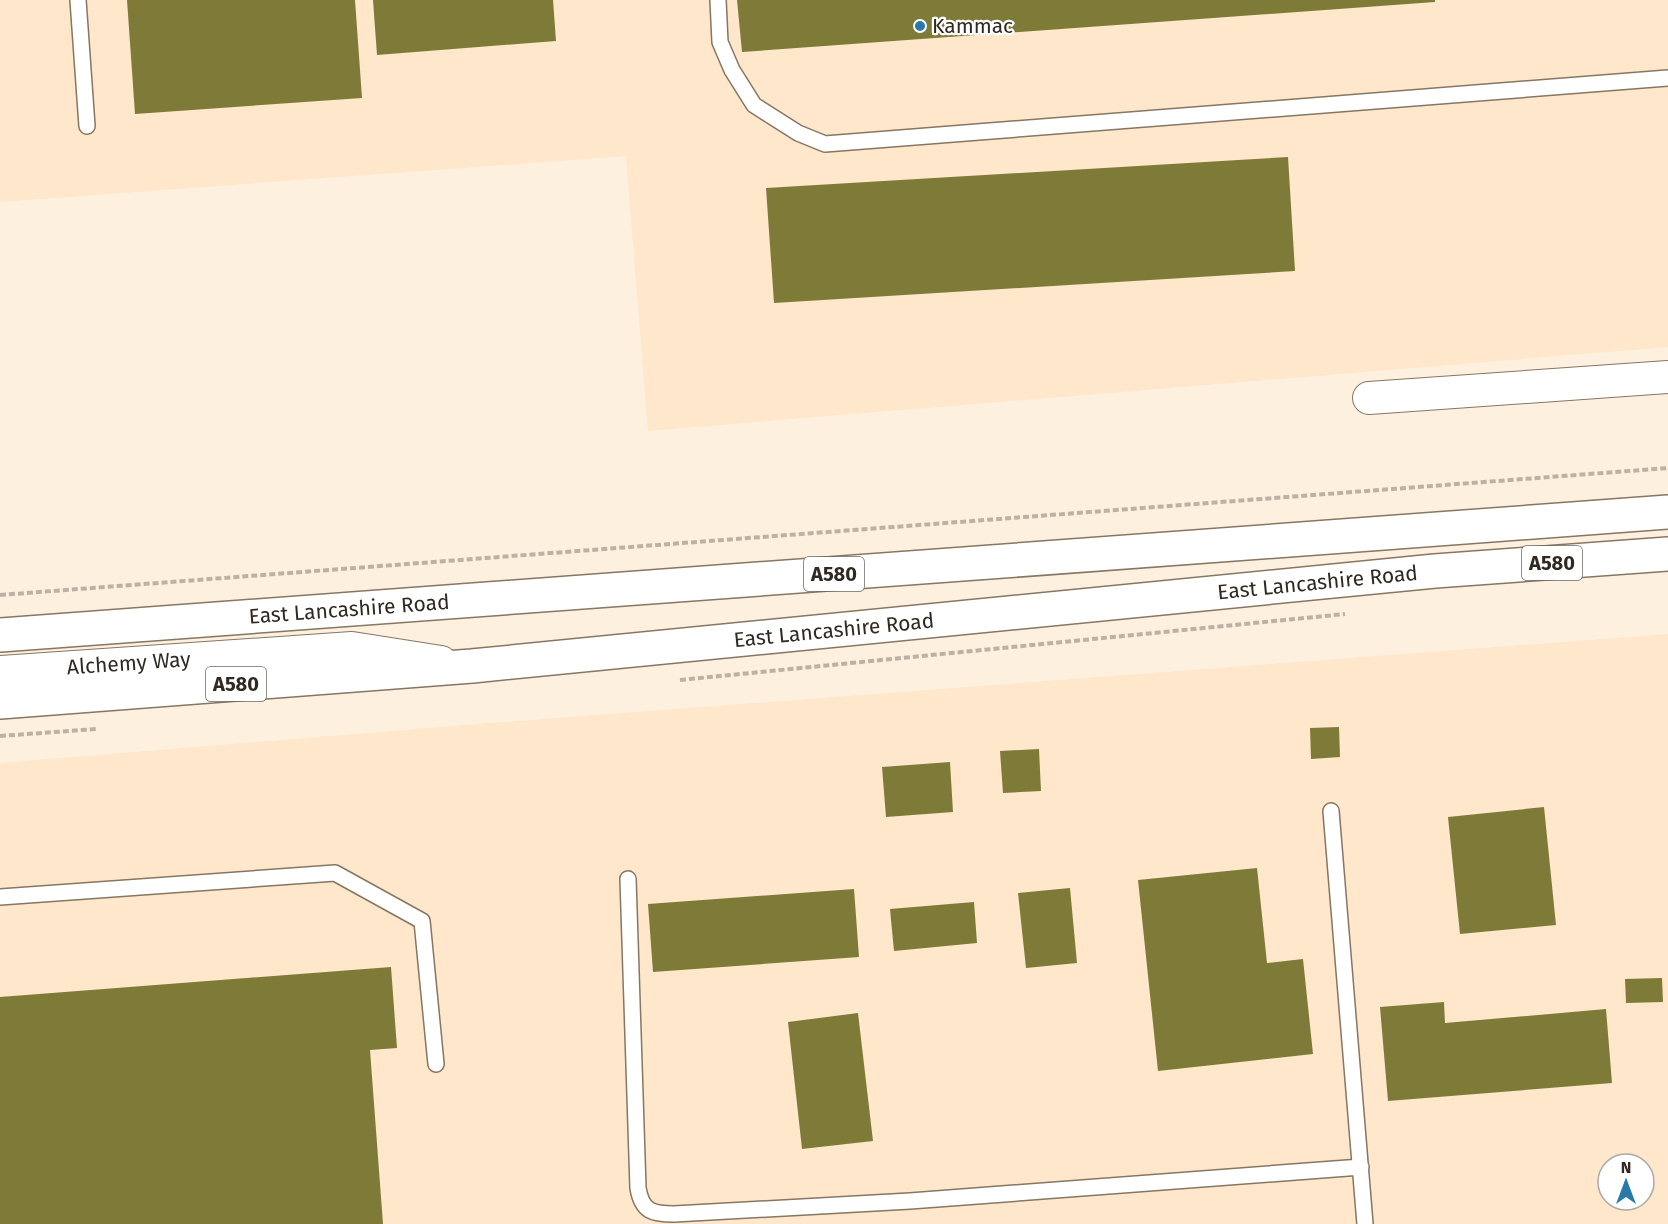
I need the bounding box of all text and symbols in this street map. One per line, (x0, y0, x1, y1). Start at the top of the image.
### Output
place label: Kammac (932, 13, 1013, 39)
marker: Kammac (913, 19, 927, 33)
road number: A580 (1522, 546, 1582, 580)
road number: A580 (804, 557, 864, 591)
street label: East Lancashire Road (1216, 560, 1419, 605)
street label: East Lancashire Road (248, 589, 450, 630)
street label: East Lancashire Road (732, 607, 935, 653)
street label: Alchemy Way (66, 646, 192, 680)
road number: A580 (206, 667, 266, 701)
north arrow (1596, 1152, 1656, 1212)
text: N (1621, 1158, 1631, 1177)

